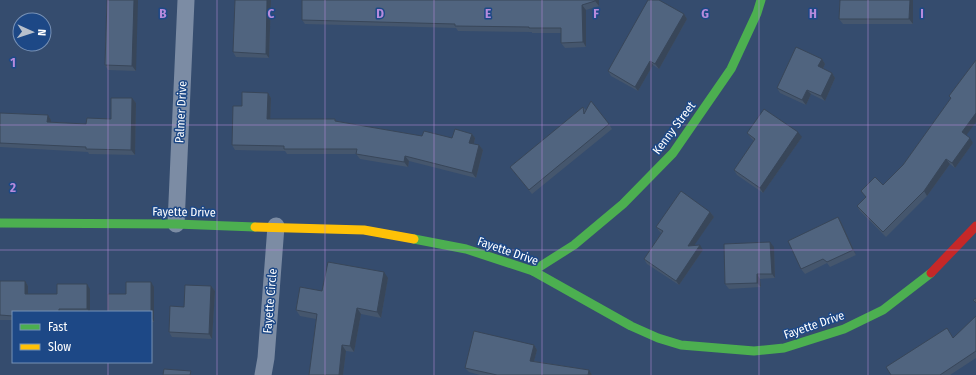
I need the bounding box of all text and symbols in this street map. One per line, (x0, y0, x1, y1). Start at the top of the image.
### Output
text: B (159, 6, 167, 21)
text: C (268, 6, 275, 21)
text: D (376, 6, 384, 21)
text: E (485, 6, 491, 21)
text: F (593, 6, 599, 21)
text: G (701, 6, 709, 21)
text: H (809, 6, 817, 21)
text: I (920, 6, 924, 21)
north arrow (12, 12, 52, 52)
text: N (35, 29, 48, 36)
text: 1 (10, 55, 16, 70)
street label: Palmer Drive (172, 81, 190, 143)
street label: Kenny Street (650, 99, 698, 157)
text: 2 (9, 180, 16, 195)
street label: Fayette Drive (152, 204, 216, 220)
street label: Fayette Drive (476, 234, 540, 268)
street label: Fayette Circle (260, 268, 280, 334)
street label: Fayette Drive (782, 308, 846, 342)
legend (12, 311, 152, 363)
text: Fast (48, 320, 67, 334)
text: Slow (48, 340, 71, 354)

